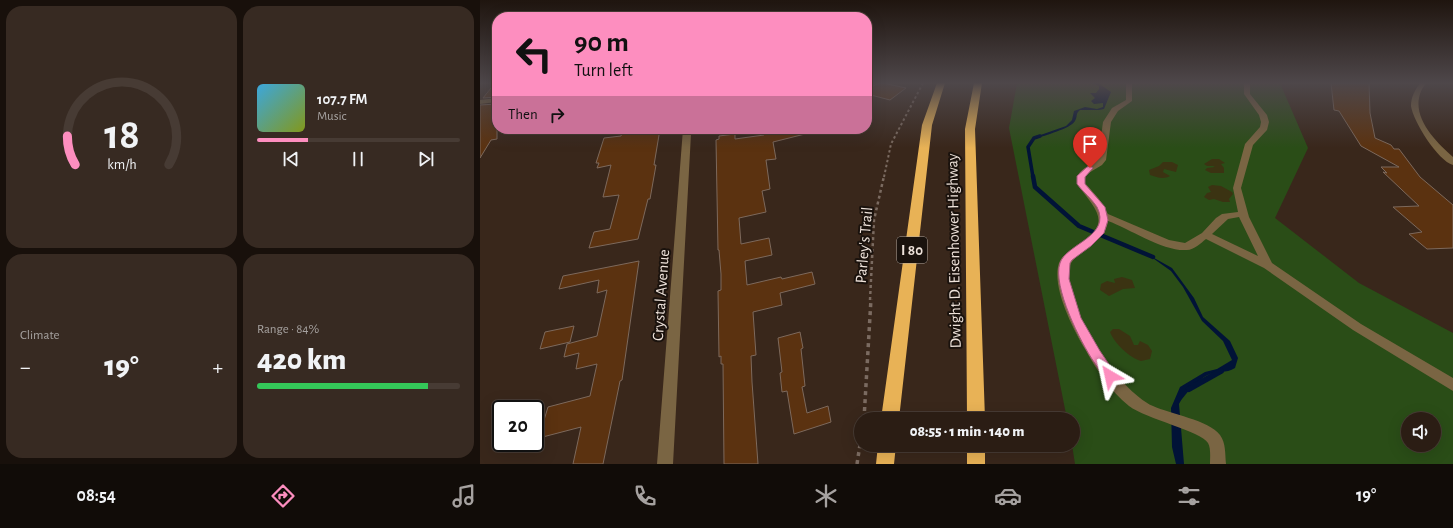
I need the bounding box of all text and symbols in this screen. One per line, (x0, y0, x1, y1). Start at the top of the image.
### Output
icon: left (508, 28, 560, 80)
text: 90 m (574, 29, 629, 57)
text: Turn left (574, 62, 633, 80)
text: 107.7 FM (317, 92, 368, 107)
icon: right (546, 104, 568, 126)
text: Then (508, 107, 538, 122)
text: Music (317, 110, 347, 123)
text: 18 (104, 115, 139, 156)
pin (1073, 127, 1107, 168)
icon: arrive (1079, 133, 1101, 155)
icon: previous (280, 148, 302, 170)
icon: pause (347, 148, 369, 170)
icon: next (415, 148, 437, 170)
street label: Dwight D. Eisenhower Highway (944, 153, 965, 349)
text: km/h (107, 157, 136, 171)
street label: Parley's Trail (853, 206, 876, 284)
road number: I 80 (897, 237, 927, 263)
street label: Crystal Avenue (650, 249, 673, 342)
text: Range · 84% (257, 323, 319, 336)
text: Climate (20, 329, 59, 342)
text: 420 km (257, 345, 346, 375)
text: 19° (104, 351, 139, 381)
position arrow (1089, 355, 1131, 397)
text: − (20, 356, 31, 378)
text: + (212, 356, 223, 378)
speed limit sign: 20 (492, 400, 544, 452)
map controls (1401, 412, 1441, 452)
button: sound (1401, 412, 1441, 452)
text: 08:55 · 1 min · 140 m (910, 424, 1024, 439)
icon: directions (269, 482, 297, 510)
icon: music (450, 482, 478, 510)
icon: phone (631, 482, 659, 510)
icon: climate (812, 482, 840, 510)
icon: car (994, 482, 1022, 510)
icon: filters (1175, 482, 1203, 510)
text: 08:54 (77, 487, 116, 505)
text: 19° (1356, 487, 1376, 505)

